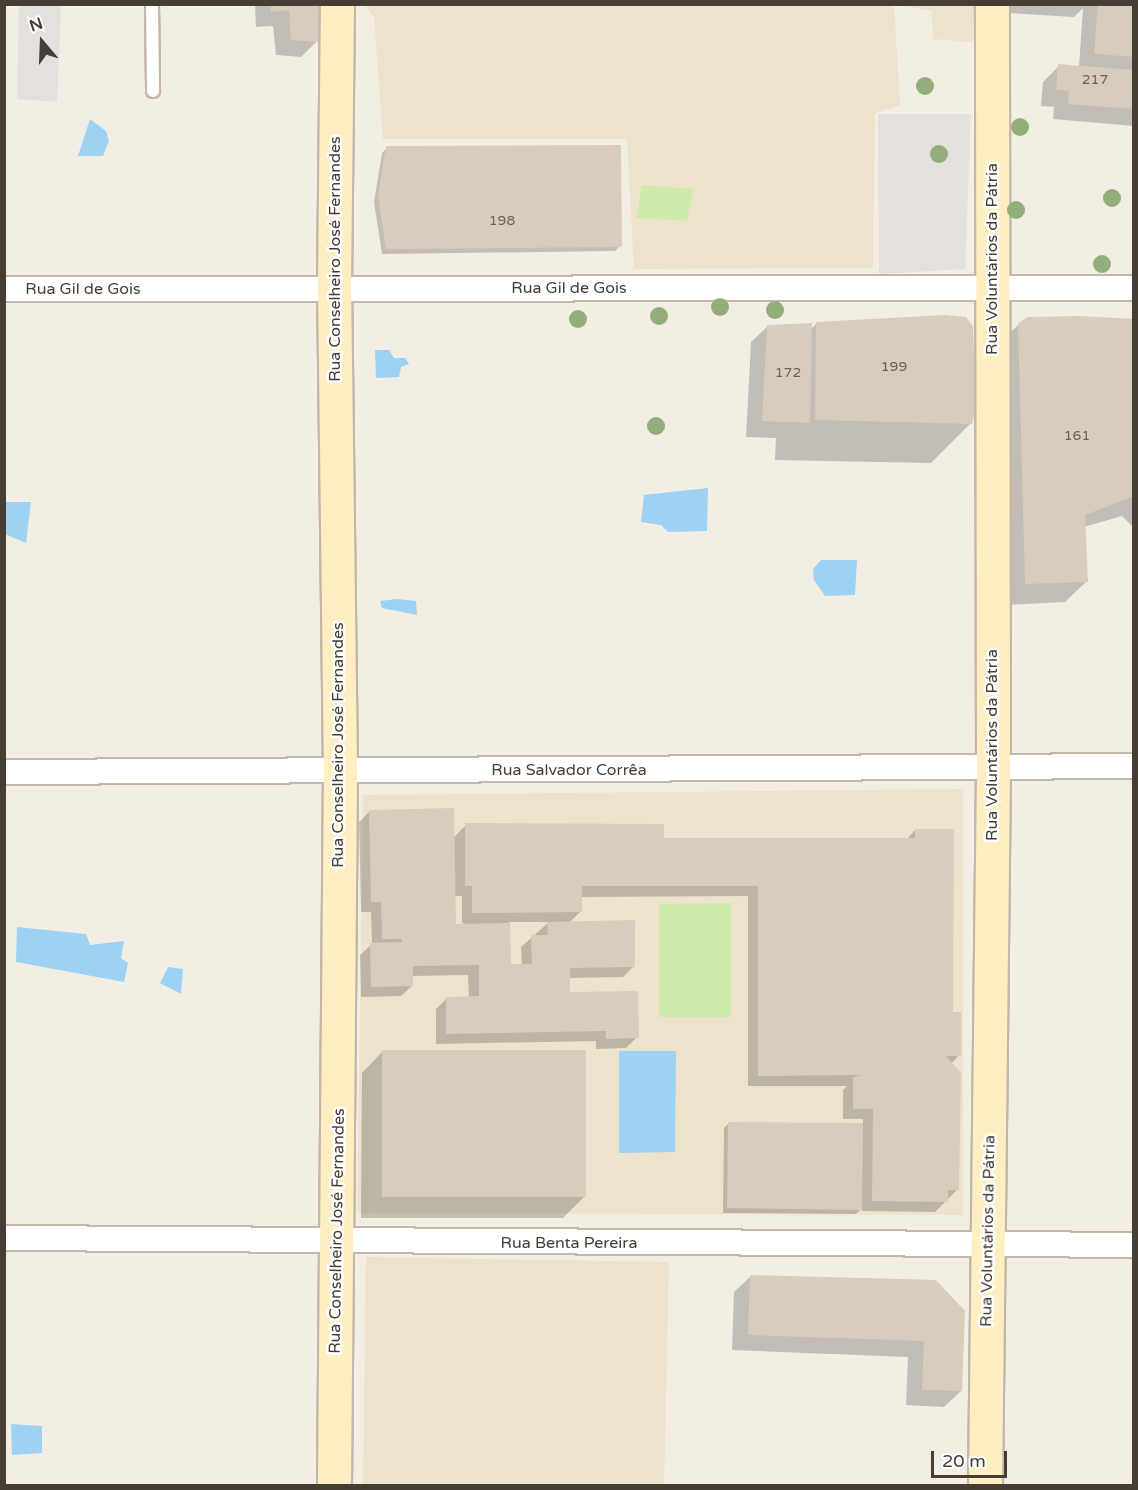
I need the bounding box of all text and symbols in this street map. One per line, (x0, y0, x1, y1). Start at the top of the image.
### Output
north arrow (12, 12, 72, 72)
text: N (27, 13, 45, 37)
house number: 217 (1082, 72, 1108, 88)
street label: Rua Conselheiro José Fernandes (325, 136, 345, 382)
street label: Rua Voluntários da Pátria (982, 163, 1002, 355)
house number: 198 (489, 213, 515, 229)
street label: Rua Gil de Gois (511, 278, 627, 298)
street label: Rua Gil de Gois (25, 279, 141, 299)
house number: 199 (881, 359, 907, 375)
house number: 172 (775, 365, 801, 381)
house number: 161 (1064, 428, 1090, 444)
street label: Rua Conselheiro José Fernandes (328, 622, 348, 868)
street label: Rua Voluntários da Pátria (982, 649, 1002, 841)
street label: Rua Salvador Corrêa (491, 760, 647, 780)
street label: Rua Conselheiro José Fernandes (325, 1108, 349, 1354)
street label: Rua Voluntários da Pátria (977, 1135, 999, 1327)
street label: Rua Benta Pereira (501, 1233, 637, 1253)
scale bar (934, 1439, 1010, 1477)
text: 20 m (942, 1450, 986, 1472)

